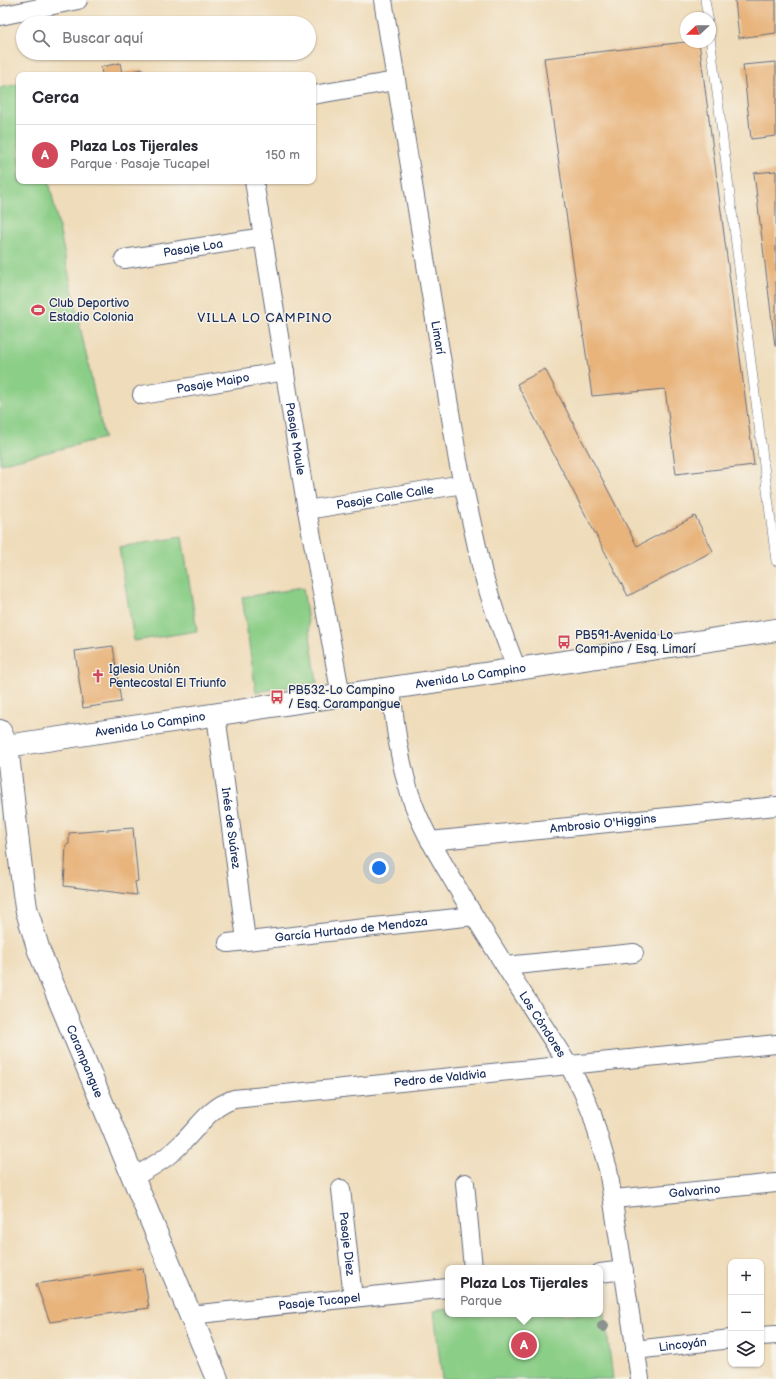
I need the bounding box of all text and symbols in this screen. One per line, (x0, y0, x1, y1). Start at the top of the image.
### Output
north arrow (680, 12, 716, 48)
search box (16, 16, 316, 60)
icon: search (30, 27, 52, 49)
text: Buscar aquí (62, 29, 143, 48)
text: Cerca (32, 88, 79, 108)
text: Plaza Los Tijerales (70, 137, 198, 156)
text: A (41, 147, 49, 163)
text: 150 m (266, 147, 300, 163)
text: Parque · Pasaje Tucapel (70, 156, 210, 172)
street label: Pasaje Loa (162, 236, 224, 260)
place label: Club Deportivo Estadio Colonia (49, 296, 134, 325)
sports icon: Club Deportivo Estadio Colonia (30, 302, 46, 318)
district label: VILLA LO CAMPINO (197, 310, 333, 326)
street label: Limarí (428, 320, 448, 356)
street label: Pasaje Maipo (175, 370, 251, 397)
street label: Pasaje Maule (282, 401, 309, 476)
street label: Pasaje Calle Calle (335, 482, 435, 513)
place label: PB591-Avenida Lo Campino / Esq. Limarí (575, 628, 696, 657)
bus stop icon: PB591-Avenida Lo Campino / Esq. Limarí (556, 634, 572, 650)
street label: Avenida Lo Campino (414, 660, 527, 692)
place label: Iglesia Unión Pentecostal El Triunfo (109, 662, 227, 691)
church icon: Iglesia Unión Pentecostal El Triunfo (90, 668, 106, 684)
place label: PB532-Lo Campino / Esq. Carampangue (288, 683, 400, 712)
bus stop icon: PB532-Lo Campino / Esq. Carampangue (269, 689, 285, 705)
street label: Avenida Lo Campino (94, 709, 207, 740)
street label: Inés de Suárez (218, 787, 244, 870)
street label: Ambrosio O'Higgins (549, 811, 657, 836)
your location (369, 858, 389, 878)
street label: García Hurtado de Mendoza (274, 914, 429, 945)
street label: Los Cóndores (516, 988, 569, 1060)
street label: Carampangue (63, 1023, 107, 1100)
street label: Pedro de Valdivia (393, 1066, 487, 1090)
street label: Galvarino (668, 1181, 721, 1201)
street label: Pasaje Diez (336, 1211, 358, 1277)
map controls (728, 1259, 764, 1367)
button: + (728, 1259, 764, 1295)
popup (445, 1265, 603, 1317)
text: Plaza Los Tijerales (460, 1274, 588, 1293)
street label: Pasaje Tucapel (278, 1290, 361, 1313)
text: Parque (460, 1293, 502, 1309)
button: − (728, 1295, 764, 1331)
pin: A (511, 1330, 537, 1360)
button: layers (728, 1331, 764, 1367)
street label: Lincoyán (658, 1334, 708, 1355)

